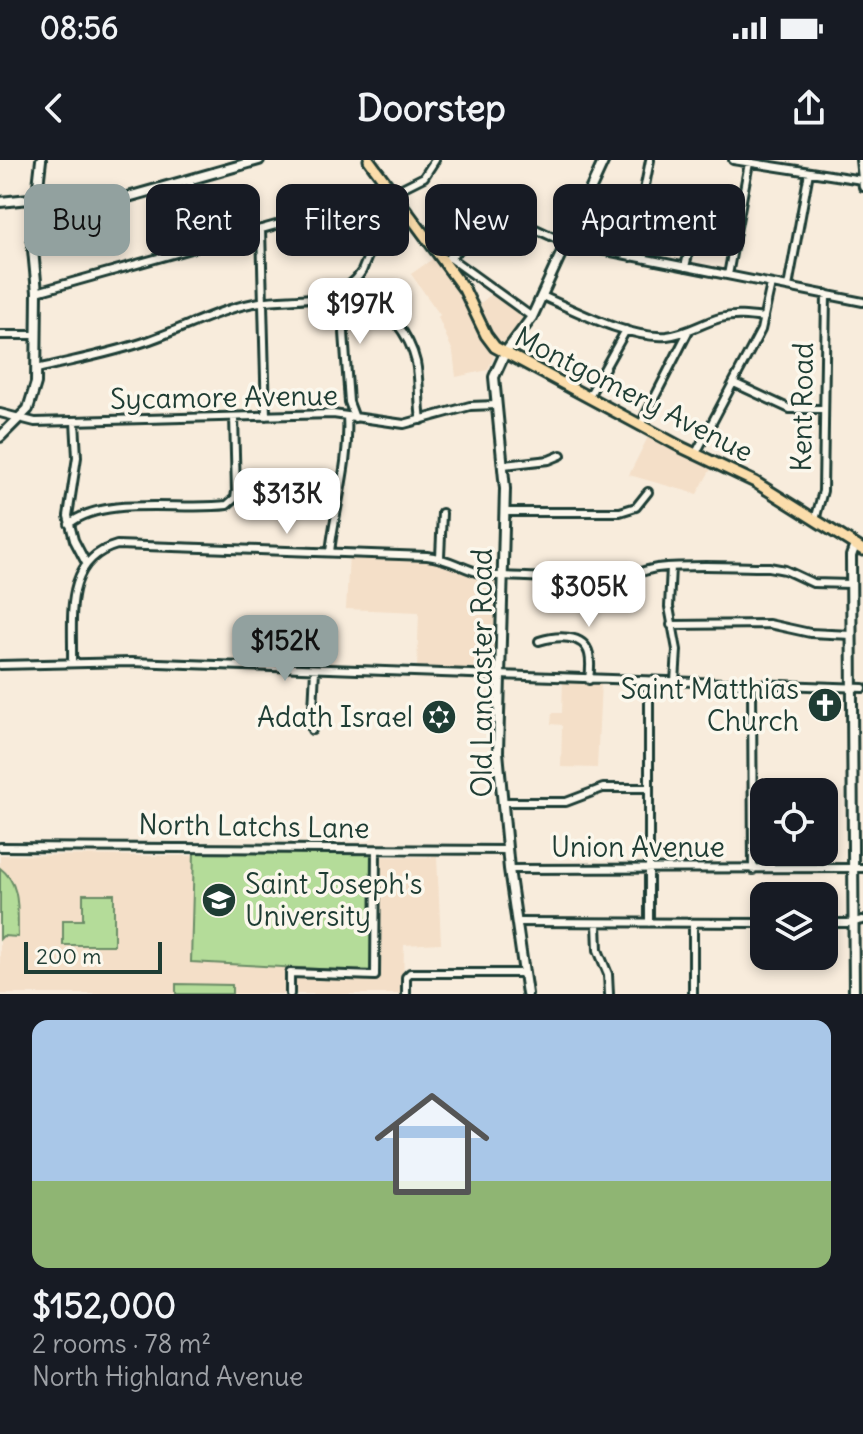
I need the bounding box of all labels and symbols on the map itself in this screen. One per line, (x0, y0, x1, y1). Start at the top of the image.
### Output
pin: $197K (304, 278, 416, 346)
street label: Montgomery Avenue (509, 318, 759, 470)
street label: Kent Road (783, 342, 821, 472)
street label: Sycamore Avenue (110, 377, 338, 417)
pin: $313K (231, 468, 343, 536)
street label: Old Lancaster Road (464, 548, 500, 798)
pin: $305K (533, 561, 645, 629)
pin: $152K (229, 615, 341, 683)
place label: Saint Matthias Church (621, 671, 799, 739)
church icon: Saint Matthias Church (806, 686, 844, 724)
synagogue icon: Adath Israel (420, 698, 458, 736)
place label: Adath Israel (257, 699, 413, 735)
street label: North Latchs Lane (138, 806, 370, 846)
street label: Union Avenue (551, 829, 725, 865)
place label: Saint Joseph's University (245, 866, 422, 934)
school or university icon: Saint Joseph's University (200, 881, 238, 919)
scale bar (24, 938, 162, 974)

